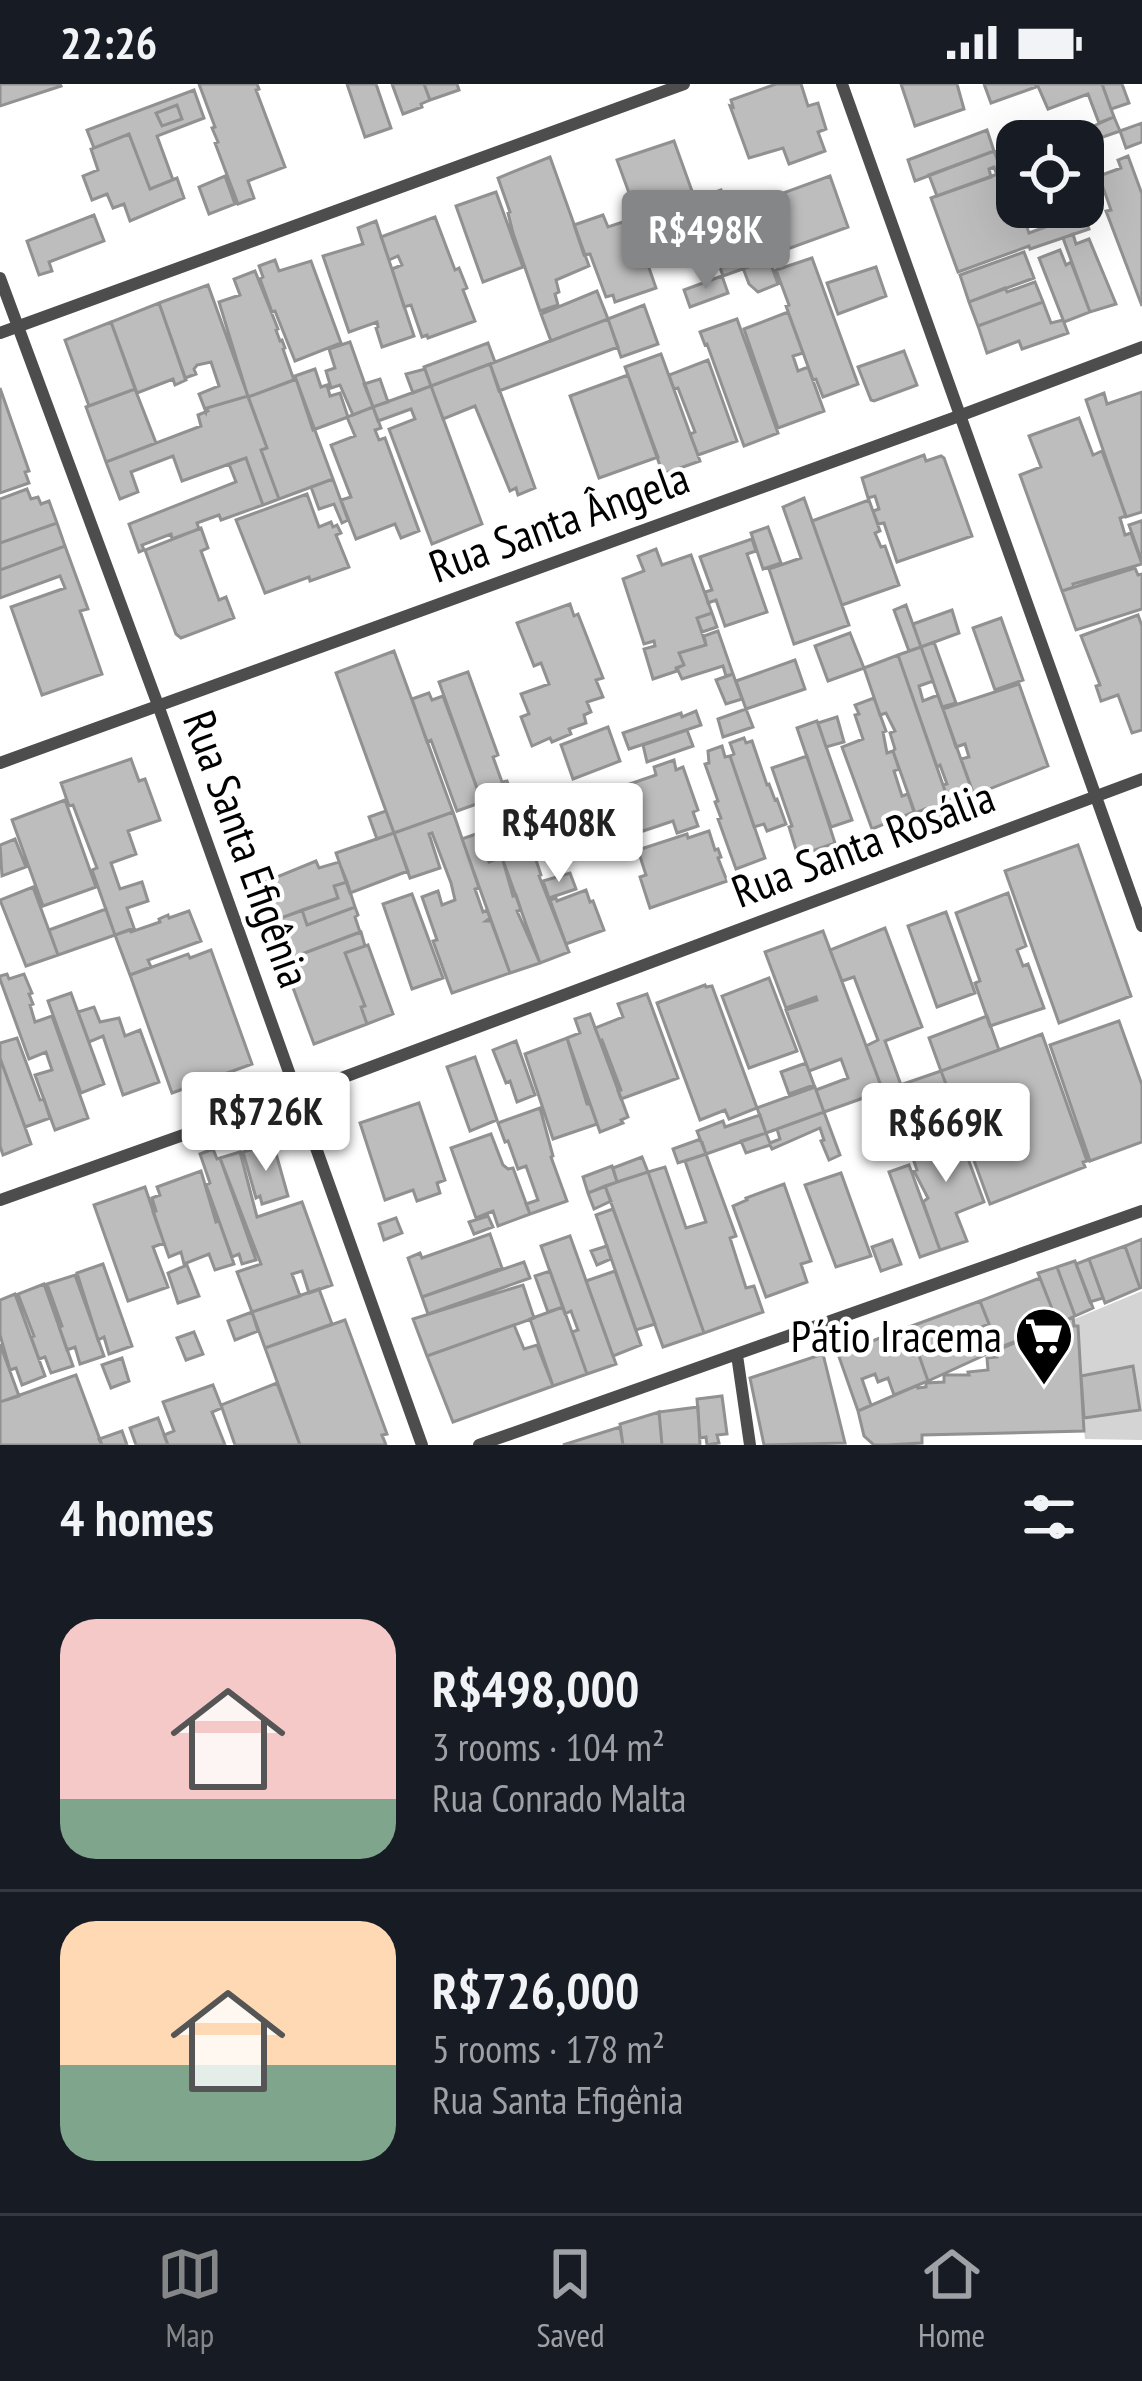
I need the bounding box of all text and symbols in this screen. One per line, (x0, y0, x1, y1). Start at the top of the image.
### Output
text: 22:26 (60, 13, 157, 71)
map controls (996, 120, 1104, 228)
button: locate (996, 120, 1104, 228)
pin: R$498K (608, 190, 804, 292)
text: R$498K (649, 203, 763, 254)
street label: Rua Santa Ângela (421, 447, 696, 595)
street label: Rua Santa Efigênia (171, 702, 325, 995)
street label: Rua Santa Rosália (723, 766, 1002, 920)
pin: R$408K (461, 783, 657, 885)
text: R$408K (502, 796, 616, 847)
pin: R$726K (168, 1072, 364, 1174)
pin: R$669K (848, 1083, 1044, 1185)
text: R$726K (209, 1085, 323, 1136)
text: R$669K (889, 1096, 1003, 1147)
supermarket icon: Pátio Iracema (1013, 1305, 1075, 1387)
place label: Pátio Iracema (791, 1306, 1002, 1364)
text: 4 homes (60, 1484, 214, 1550)
icon: filters (1016, 1484, 1082, 1550)
text: R$498,000 (432, 1655, 639, 1721)
icon: home (156, 1667, 300, 1811)
text: 3 rooms · 104 m² (432, 1721, 665, 1772)
text: Rua Conrado Malta (432, 1772, 686, 1823)
text: R$726,000 (432, 1957, 639, 2023)
icon: home (156, 1969, 300, 2113)
text: 5 rooms · 178 m² (432, 2023, 665, 2074)
text: Rua Santa Efigênia (432, 2074, 683, 2125)
tab: Map (157, 2241, 223, 2356)
tab: Saved (536, 2241, 604, 2356)
tab: Home (918, 2241, 985, 2356)

